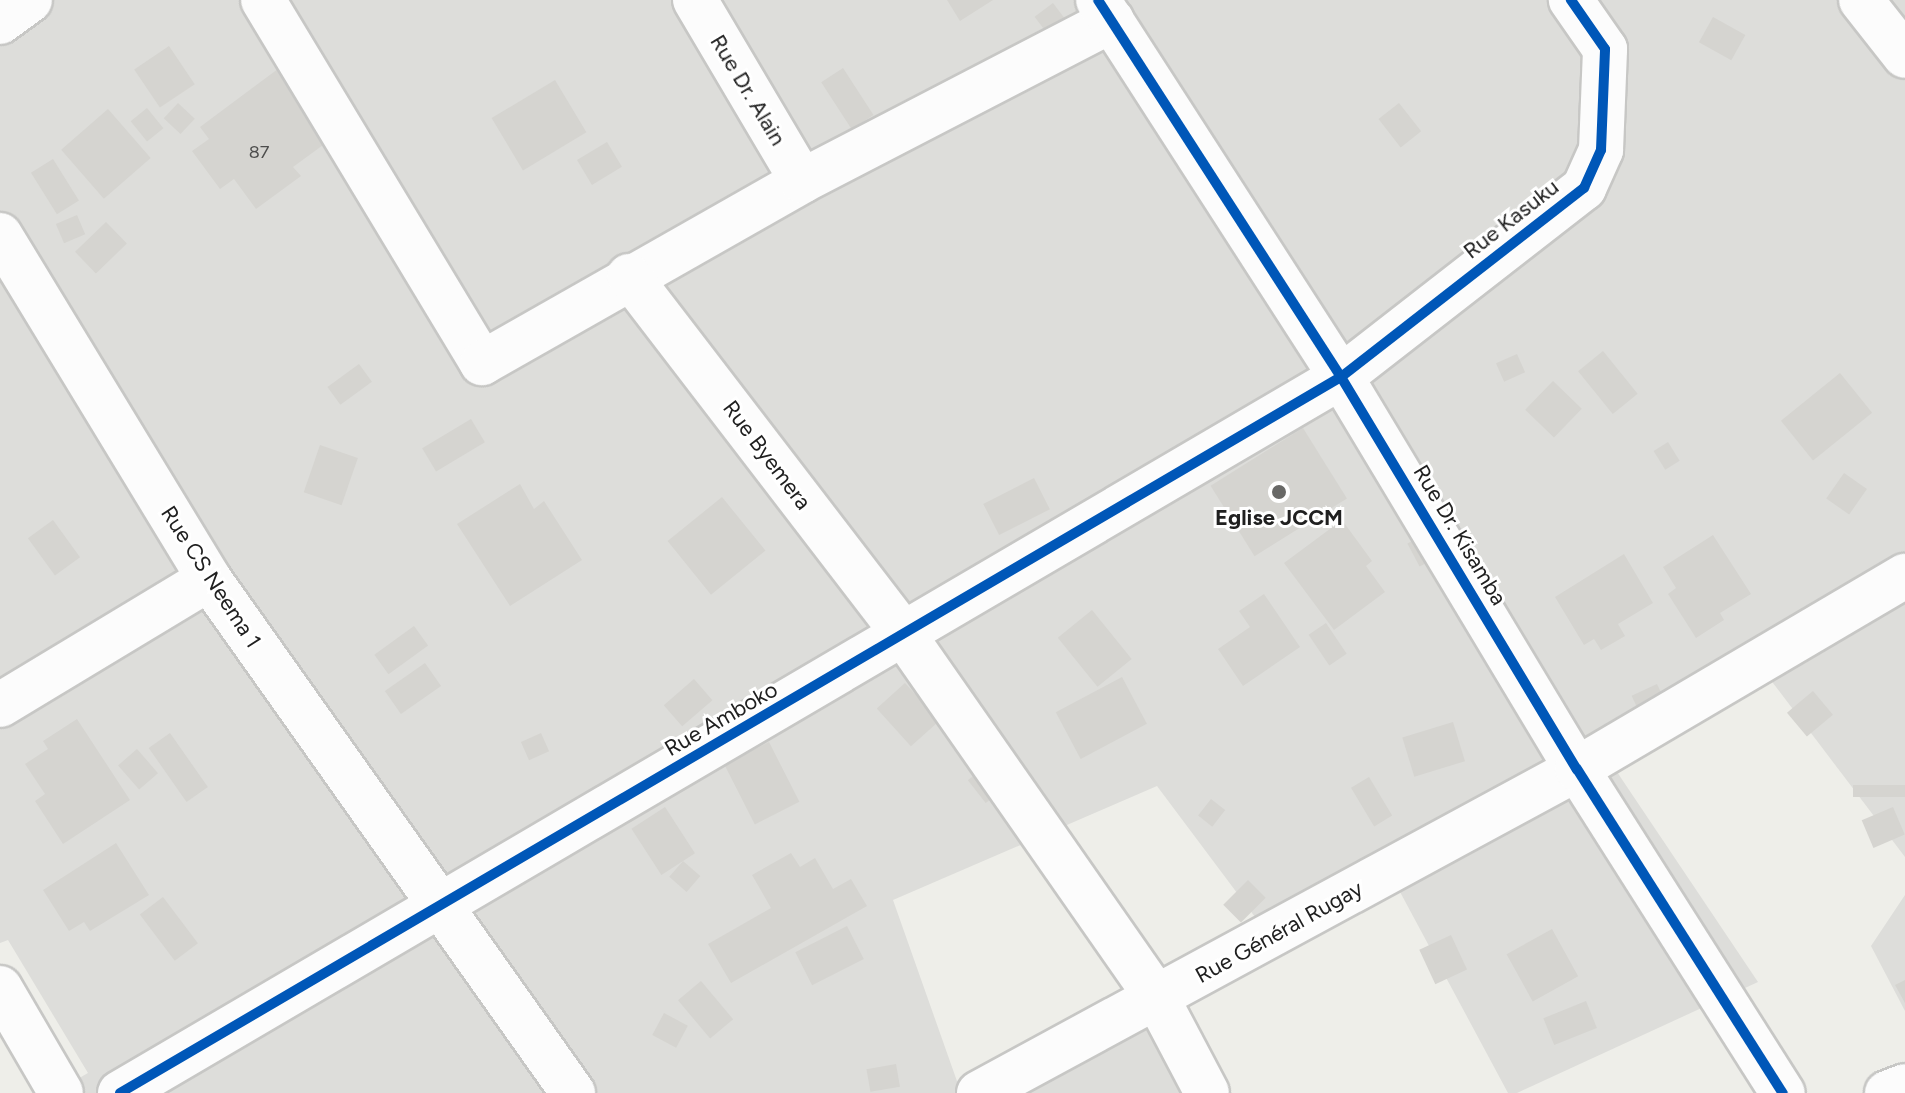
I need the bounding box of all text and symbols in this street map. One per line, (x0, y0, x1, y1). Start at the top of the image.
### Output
street label: Rue Dr. Alain (705, 30, 791, 150)
house number: 87 (249, 141, 269, 163)
street label: Rue Kasuku (1458, 174, 1564, 264)
street label: Rue Byemera (717, 395, 817, 515)
street label: Rue Dr. Kisamba (1408, 460, 1512, 610)
marker: Eglise JCCM (1270, 483, 1288, 501)
street label: Rue CS Neema 1 (155, 501, 267, 653)
place label: Eglise JCCM (1215, 505, 1343, 531)
street label: Rue Amboko (660, 676, 782, 762)
street label: Rue Général Rugay (1191, 875, 1367, 989)

